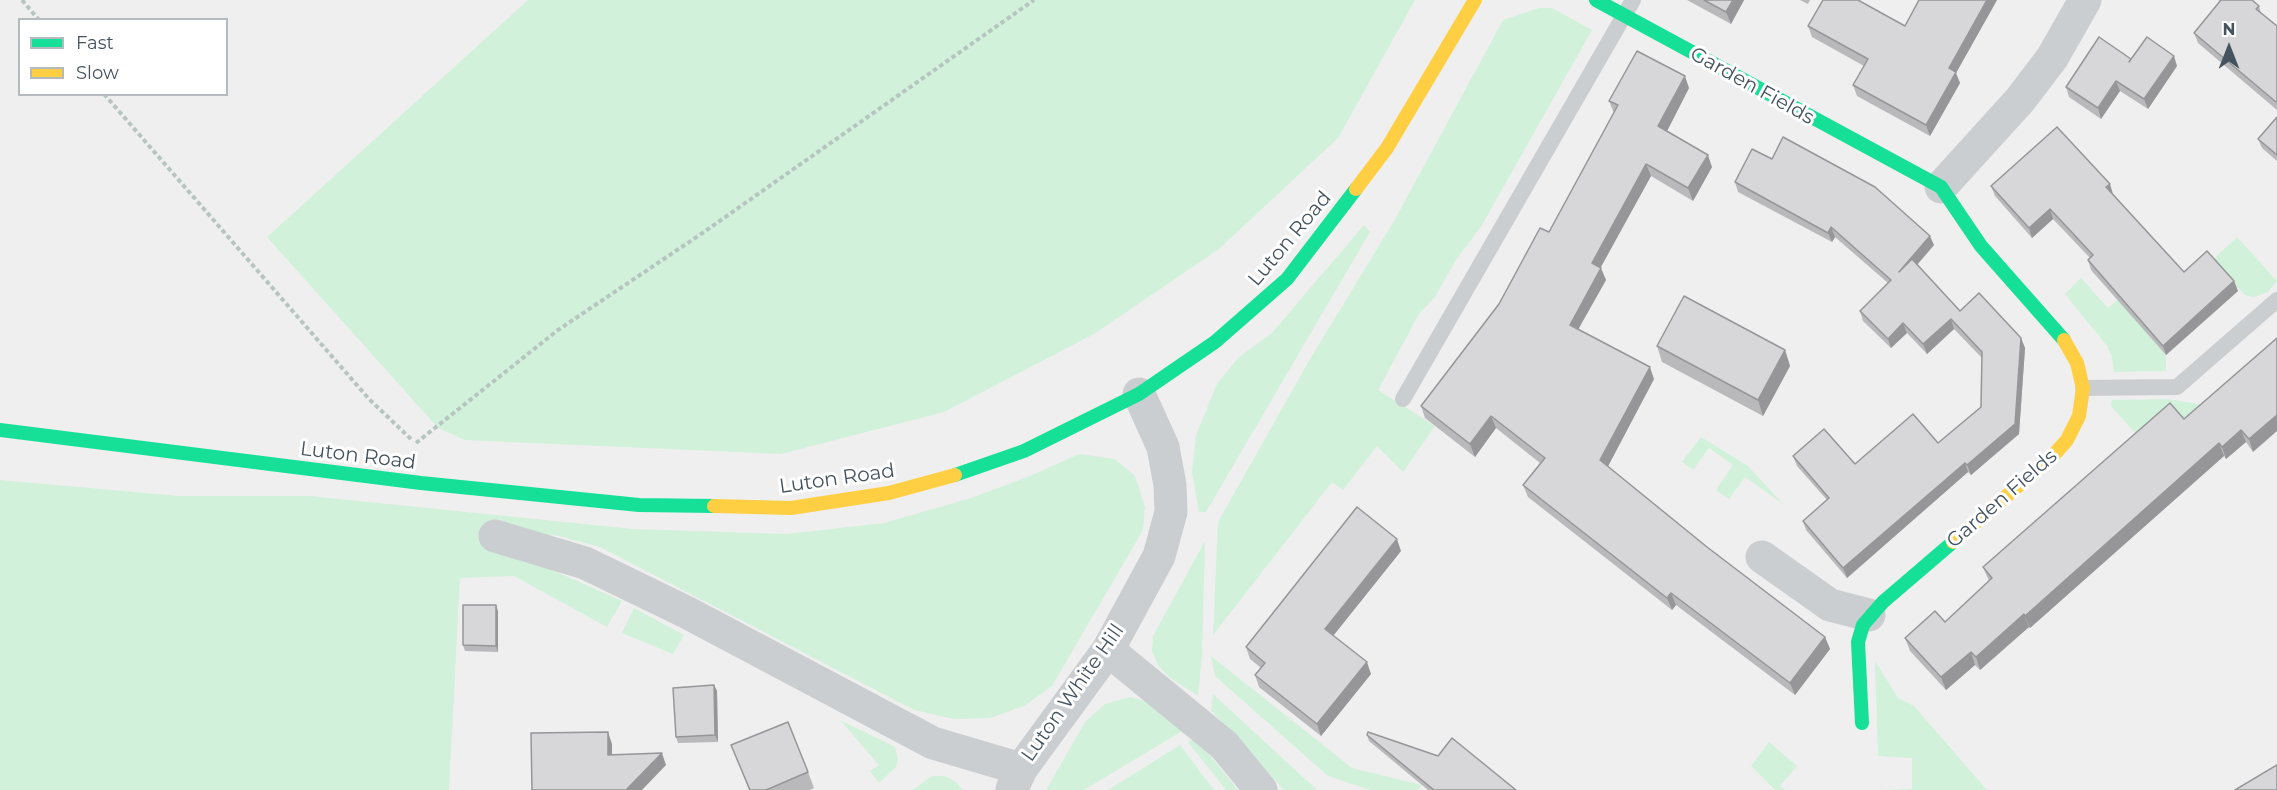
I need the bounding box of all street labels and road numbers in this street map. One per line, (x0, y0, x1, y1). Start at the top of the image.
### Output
street label: Garden Fields (1686, 42, 1818, 130)
street label: Luton Road (1243, 187, 1337, 291)
street label: Luton Road (299, 437, 417, 475)
street label: Garden Fields (1942, 445, 2062, 553)
street label: Luton Road (778, 459, 896, 499)
street label: Luton White Hill (1017, 620, 1129, 766)

